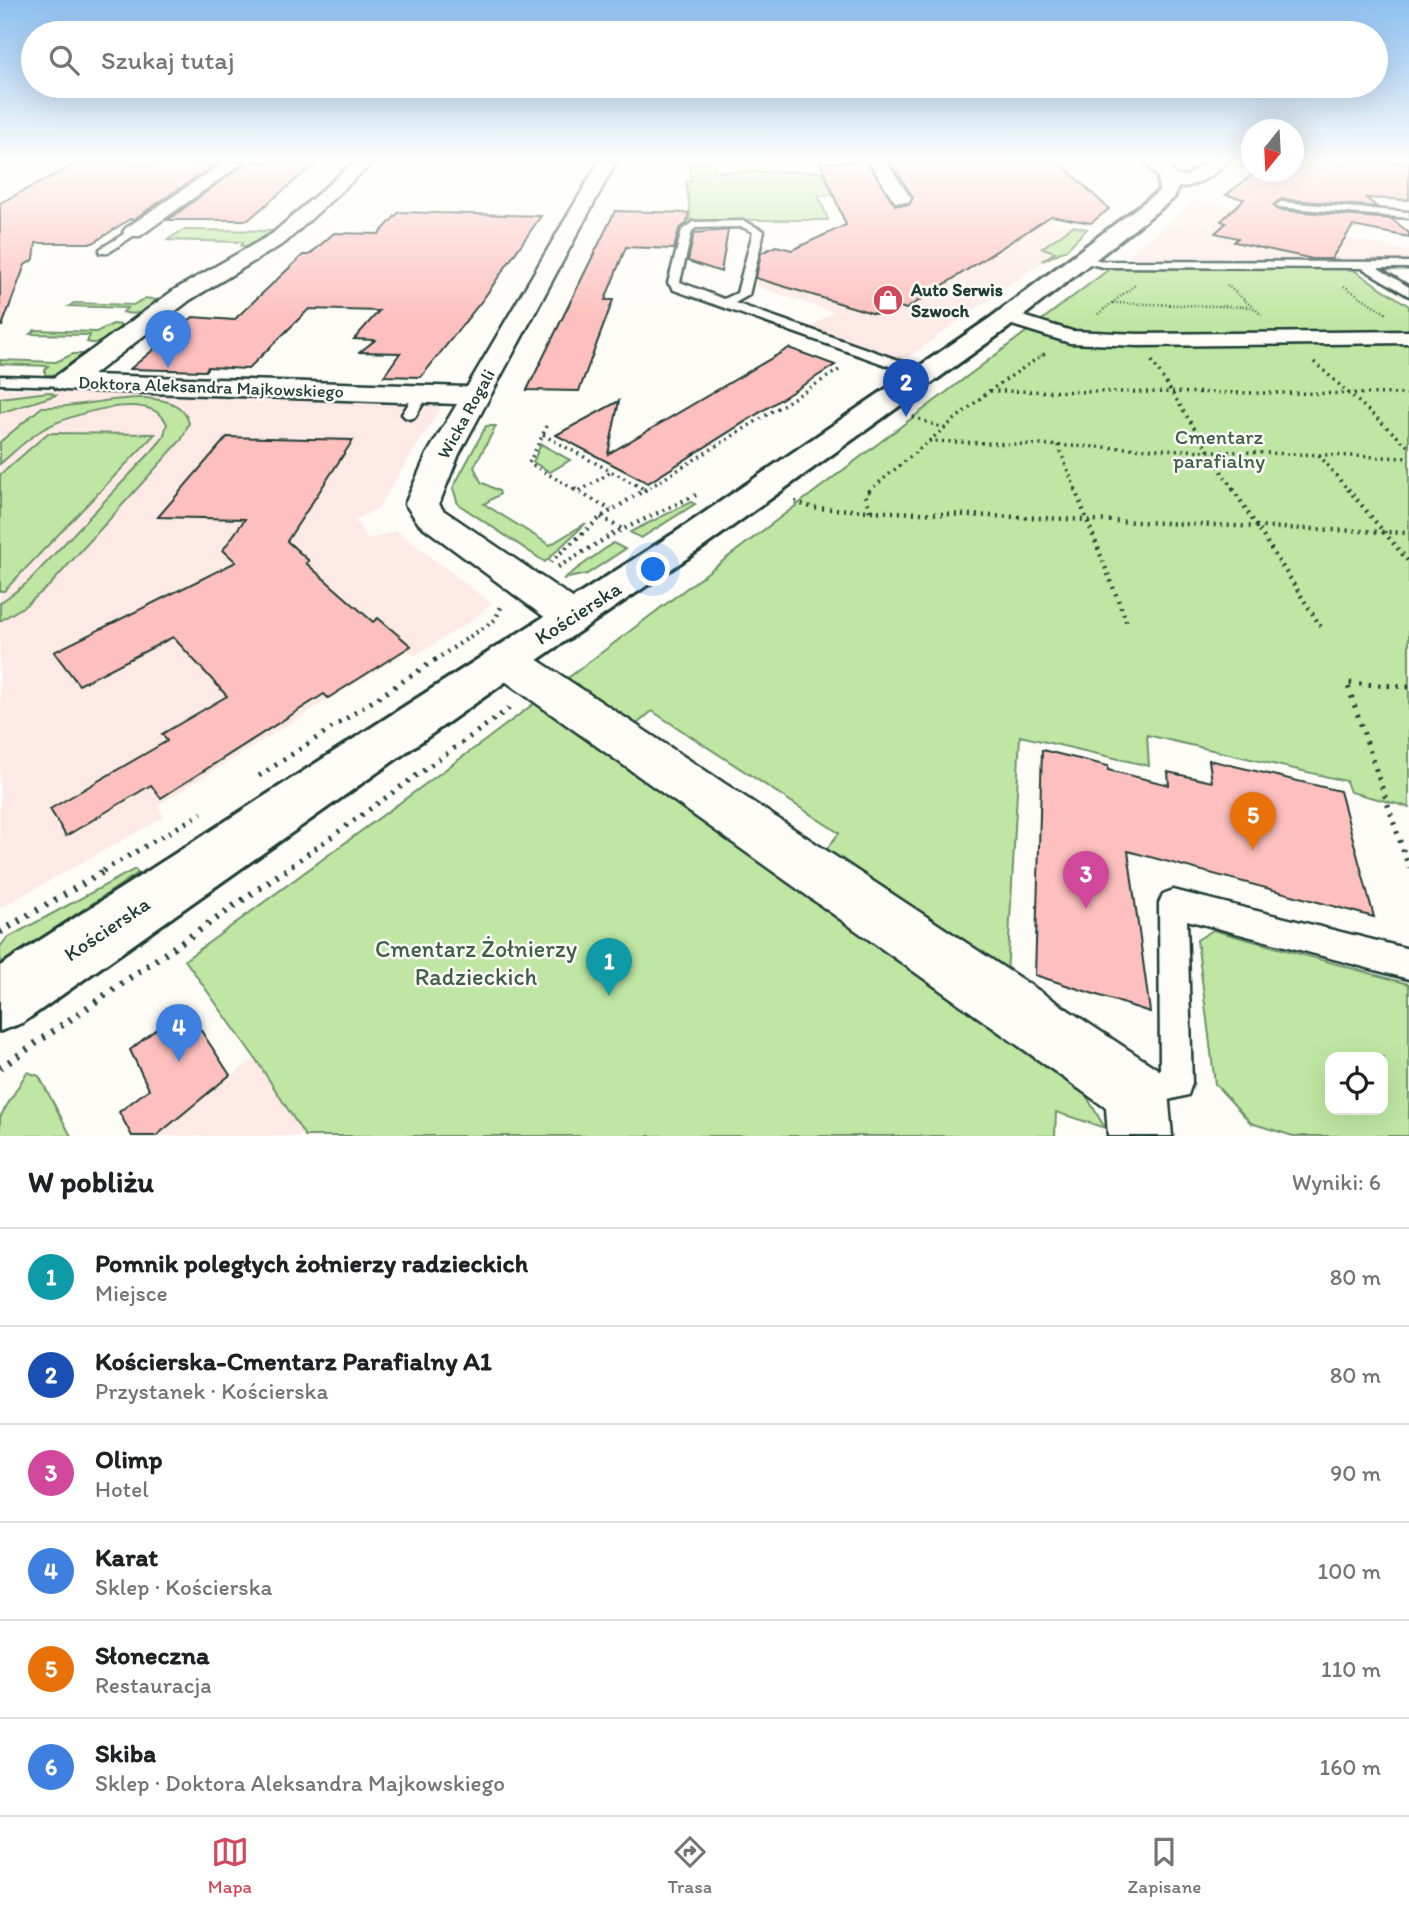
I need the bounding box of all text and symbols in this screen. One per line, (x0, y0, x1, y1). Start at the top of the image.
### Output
search box (21, 21, 1388, 98)
icon: search (45, 41, 83, 79)
text: Szukaj tutaj (101, 44, 234, 76)
north arrow (1241, 119, 1304, 182)
place label: Auto Serwis Szwoch (910, 279, 1003, 322)
shop icon: Auto Serwis Szwoch (871, 283, 905, 317)
pin: 6 (145, 310, 191, 368)
pin: 2 (883, 359, 929, 417)
street label: Wicka Rogali (432, 365, 500, 463)
street label: Doktora Aleksandra Majkowskiego (78, 371, 344, 403)
park label: Cmentarz parafialny (1173, 424, 1265, 473)
your location (636, 552, 670, 586)
street label: Kościerska (530, 575, 626, 650)
pin: 5 (1230, 792, 1276, 850)
pin: 3 (1063, 851, 1109, 909)
street label: Kościerska (59, 891, 154, 966)
park label: Cmentarz Żołnierzy Radzieckich (375, 934, 578, 991)
pin: 1 (586, 938, 632, 996)
pin: 4 (156, 1004, 202, 1062)
map controls (1325, 1052, 1388, 1115)
button: locate (1325, 1052, 1388, 1115)
text: W pobliżu (28, 1163, 154, 1200)
text: Wyniki: 6 (1292, 1168, 1381, 1196)
text: Pomnik poległych żołnierzy radzieckich (95, 1247, 528, 1279)
text: 1 (46, 1263, 56, 1291)
text: 80 m (1330, 1263, 1381, 1291)
text: Miejsce (95, 1279, 168, 1307)
text: Kościerska-Cmentarz Parafialny A1 (95, 1345, 492, 1377)
text: 2 (45, 1361, 57, 1389)
text: 80 m (1330, 1361, 1381, 1389)
text: Przystanek · Kościerska (95, 1377, 328, 1405)
text: Olimp (95, 1443, 163, 1475)
text: 3 (45, 1459, 57, 1487)
text: 90 m (1330, 1459, 1381, 1487)
text: Hotel (95, 1475, 149, 1503)
text: Karat (95, 1541, 158, 1573)
text: 4 (44, 1557, 58, 1585)
text: 100 m (1317, 1557, 1381, 1585)
text: Sklep · Kościerska (95, 1573, 273, 1601)
text: Słoneczna (95, 1639, 209, 1671)
text: 5 (45, 1655, 57, 1683)
text: 110 m (1321, 1655, 1381, 1683)
text: Restauracja (95, 1671, 212, 1699)
text: Skiba (95, 1737, 156, 1769)
text: 6 (45, 1753, 57, 1781)
text: 160 m (1319, 1753, 1381, 1781)
text: Sklep · Doktora Aleksandra Majkowskiego (95, 1769, 505, 1797)
tab: Mapa (208, 1833, 252, 1898)
tab: Trasa (667, 1833, 712, 1898)
tab: Zapisane (1127, 1833, 1201, 1898)

